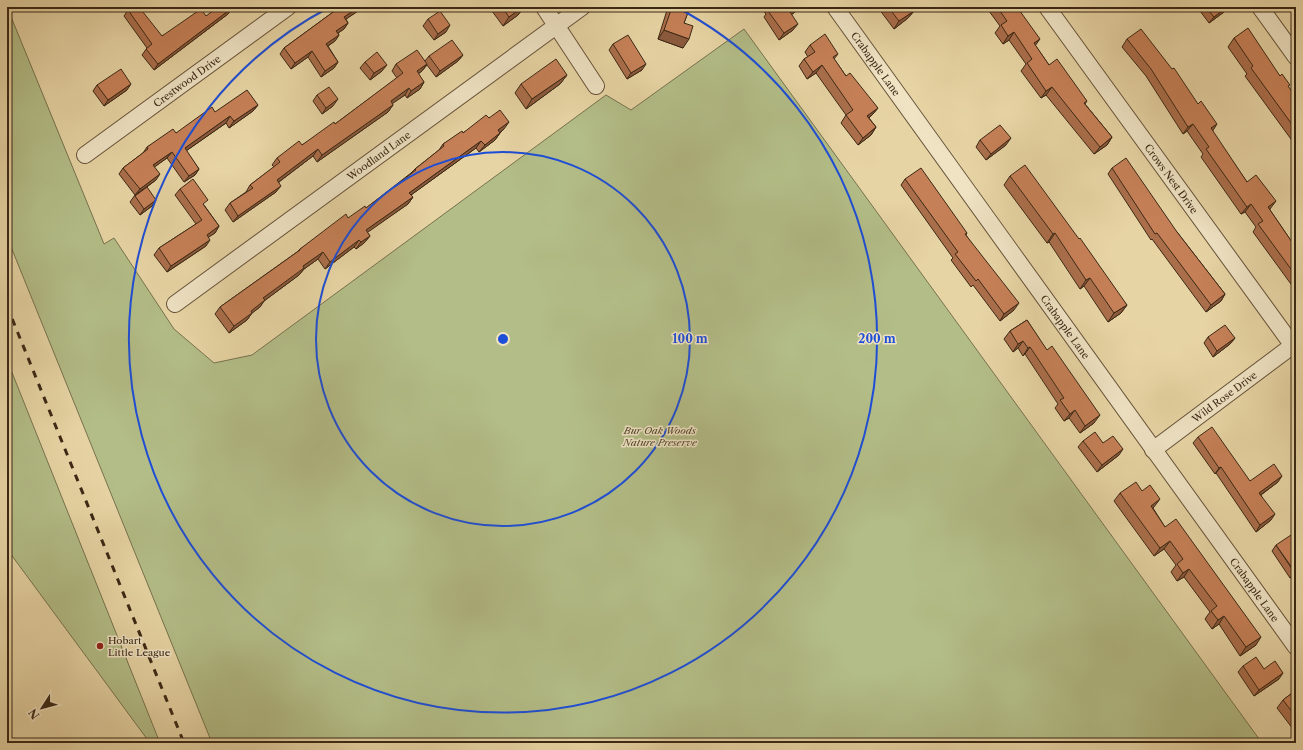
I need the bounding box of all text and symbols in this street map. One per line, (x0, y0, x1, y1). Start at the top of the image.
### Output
street label: Crabapple Lane (848, 29, 904, 99)
street label: Crestwood Drive (151, 52, 223, 110)
street label: Woodland Lane (343, 128, 413, 184)
street label: Crows Nest Drive (1142, 141, 1201, 216)
street label: Crabapple Lane (1038, 292, 1093, 362)
text: 100 m (672, 331, 708, 346)
text: 200 m (858, 331, 896, 346)
centre of rings (496, 332, 510, 346)
street label: Wild Rose Drive (1188, 368, 1260, 426)
park label: Bur Oak Woods Nature Preserve (622, 424, 698, 449)
street label: Crabapple Lane (1227, 555, 1282, 624)
place label: Hobart Little League (108, 634, 171, 659)
marker: Hobart Little League (95, 641, 105, 651)
north arrow (22, 688, 62, 728)
text: N (25, 706, 42, 722)

